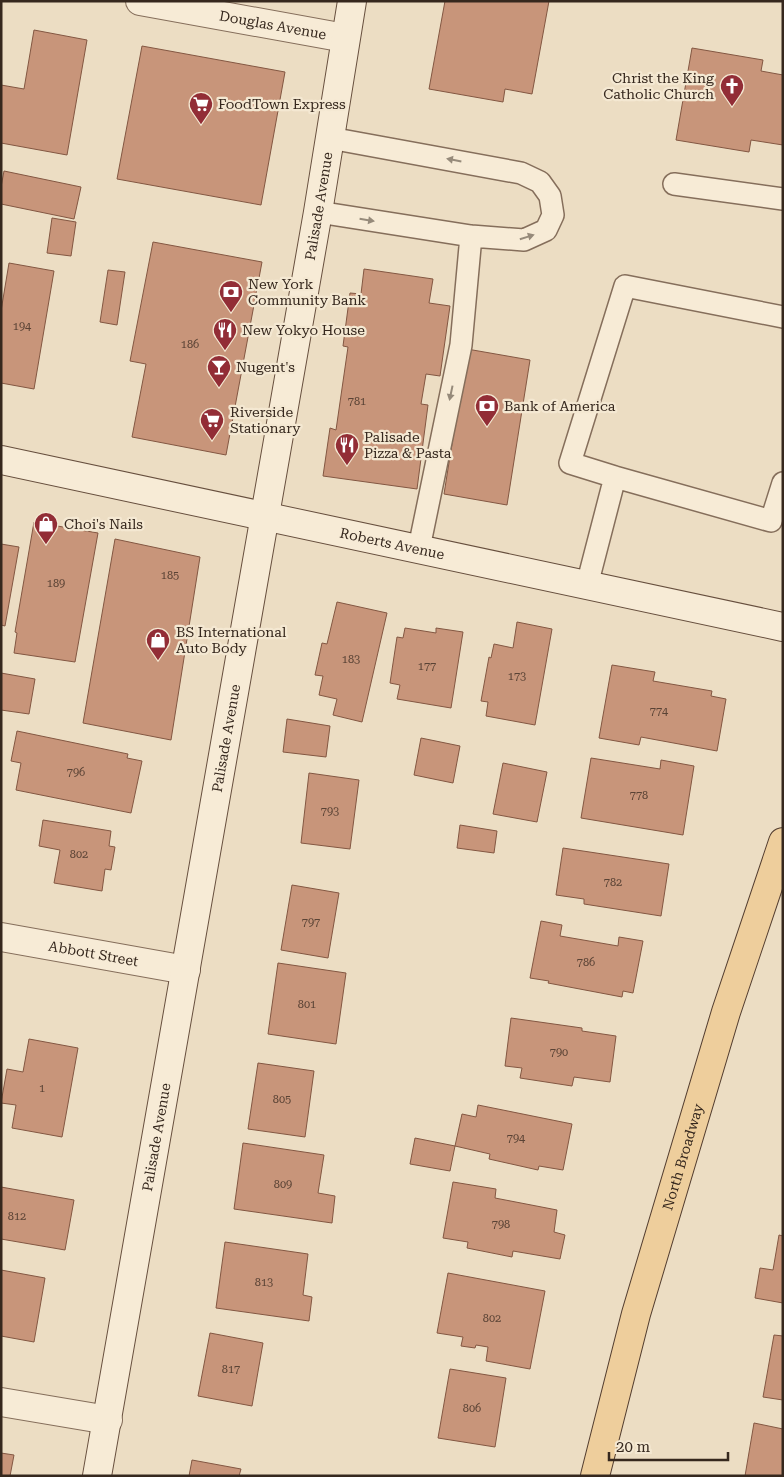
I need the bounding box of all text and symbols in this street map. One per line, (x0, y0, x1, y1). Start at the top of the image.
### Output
street label: Douglas Avenue (218, 7, 328, 43)
place label: Christ the King Catholic Church (603, 70, 714, 102)
church icon: Christ the King Catholic Church (719, 73, 745, 107)
supermarket icon: FoodTown Express (188, 91, 214, 125)
place label: FoodTown Express (218, 96, 346, 112)
street label: Palisade Avenue (302, 151, 336, 262)
one-way arrow (447, 156, 462, 164)
one-way arrow (359, 216, 375, 224)
one-way arrow (520, 233, 535, 241)
place label: New York Community Bank (248, 276, 366, 308)
bank icon: New York Community Bank (218, 279, 244, 313)
restaurant icon: New Yokyo House (212, 317, 238, 351)
house number: 194 (13, 320, 32, 333)
place label: New Yokyo House (242, 322, 365, 338)
house number: 186 (181, 338, 199, 351)
bar icon: Nugent's (206, 354, 232, 388)
place label: Nugent's (236, 359, 295, 375)
one-way arrow (447, 385, 455, 400)
bank icon: Bank of America (474, 393, 500, 427)
house number: 781 (348, 395, 366, 408)
place label: Bank of America (504, 398, 616, 414)
place label: Riverside Stationary (230, 404, 301, 436)
supermarket icon: Riverside Stationary (199, 407, 225, 441)
place label: Palisade Pizza & Pasta (364, 429, 452, 461)
restaurant icon: Palisade Pizza & Pasta (334, 432, 360, 466)
shop icon: Choi's Nails (33, 511, 59, 545)
place label: Choi's Nails (64, 516, 143, 532)
street label: Roberts Avenue (338, 525, 446, 563)
house number: 185 (161, 569, 179, 582)
house number: 189 (47, 577, 65, 590)
place label: BS International Auto Body (176, 624, 287, 656)
shop icon: BS International Auto Body (145, 627, 171, 661)
house number: 183 (342, 653, 360, 666)
house number: 177 (418, 660, 436, 673)
house number: 173 (508, 670, 526, 683)
street label: Palisade Avenue (209, 683, 243, 794)
house number: 774 (650, 705, 669, 718)
house number: 796 (67, 766, 85, 779)
house number: 778 (630, 789, 648, 802)
house number: 793 (321, 805, 339, 818)
house number: 802 (70, 848, 88, 861)
house number: 782 (604, 876, 622, 889)
house number: 797 (302, 916, 320, 929)
street label: Abbott Street (47, 938, 140, 969)
house number: 786 (577, 956, 595, 969)
house number: 801 (298, 998, 316, 1011)
house number: 790 (550, 1046, 568, 1059)
street label: Palisade Avenue (139, 1081, 174, 1192)
house number: 1 (39, 1082, 45, 1095)
house number: 805 (273, 1093, 291, 1106)
street label: North Broadway (659, 1101, 706, 1212)
house number: 794 (507, 1132, 526, 1145)
house number: 809 (274, 1178, 292, 1191)
house number: 812 (8, 1210, 26, 1223)
house number: 798 (492, 1218, 510, 1231)
house number: 813 (255, 1276, 273, 1289)
house number: 802 (483, 1312, 501, 1325)
house number: 817 (222, 1363, 240, 1376)
house number: 806 (463, 1402, 481, 1415)
scale bar (609, 1430, 728, 1462)
text: 20 m (616, 1438, 651, 1456)

